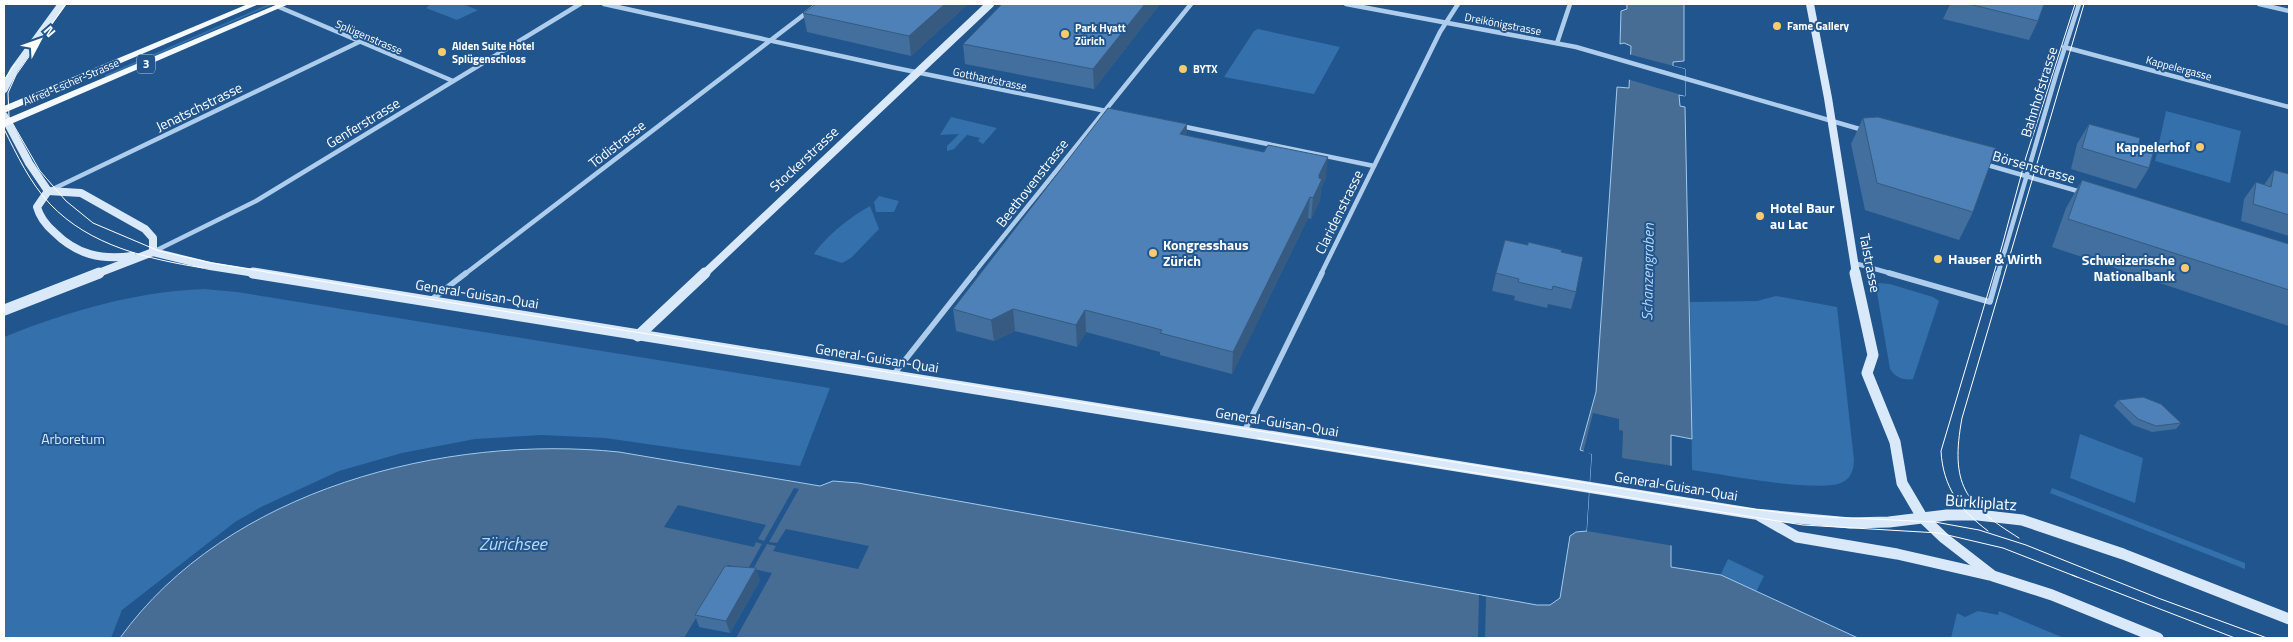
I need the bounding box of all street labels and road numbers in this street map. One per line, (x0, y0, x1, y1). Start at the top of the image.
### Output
street label: Dreikönigstrasse (1463, 9, 1543, 39)
street label: Splügenstrasse (333, 16, 405, 58)
street label: Bahnhofstrasse (2015, 44, 2062, 140)
street label: Kappelergasse (2144, 52, 2214, 85)
street label: Alfred-Escher-Strasse (21, 54, 122, 109)
road number: 3 (137, 54, 155, 74)
street label: Gotthardstrasse (952, 63, 1029, 95)
street label: Jenatschstrasse (152, 77, 246, 137)
street label: Genferstrasse (322, 92, 404, 153)
street label: Tödistrasse (584, 115, 650, 173)
street label: Stockerstrasse (764, 121, 843, 196)
street label: Beethovenstrasse (990, 134, 1073, 231)
street label: Börsenstrasse (1990, 145, 2078, 188)
street label: Claridenstrasse (1309, 166, 1368, 257)
street label: Talstrasse (1854, 232, 1886, 294)
street label: General-Guisan-Quai (414, 273, 540, 314)
street label: General-Guisan-Quai (814, 337, 940, 378)
street label: General-Guisan-Quai (1214, 401, 1340, 442)
street label: General-Guisan-Quai (1613, 465, 1739, 506)
street label: Bürkliplatz (1944, 488, 2018, 516)

